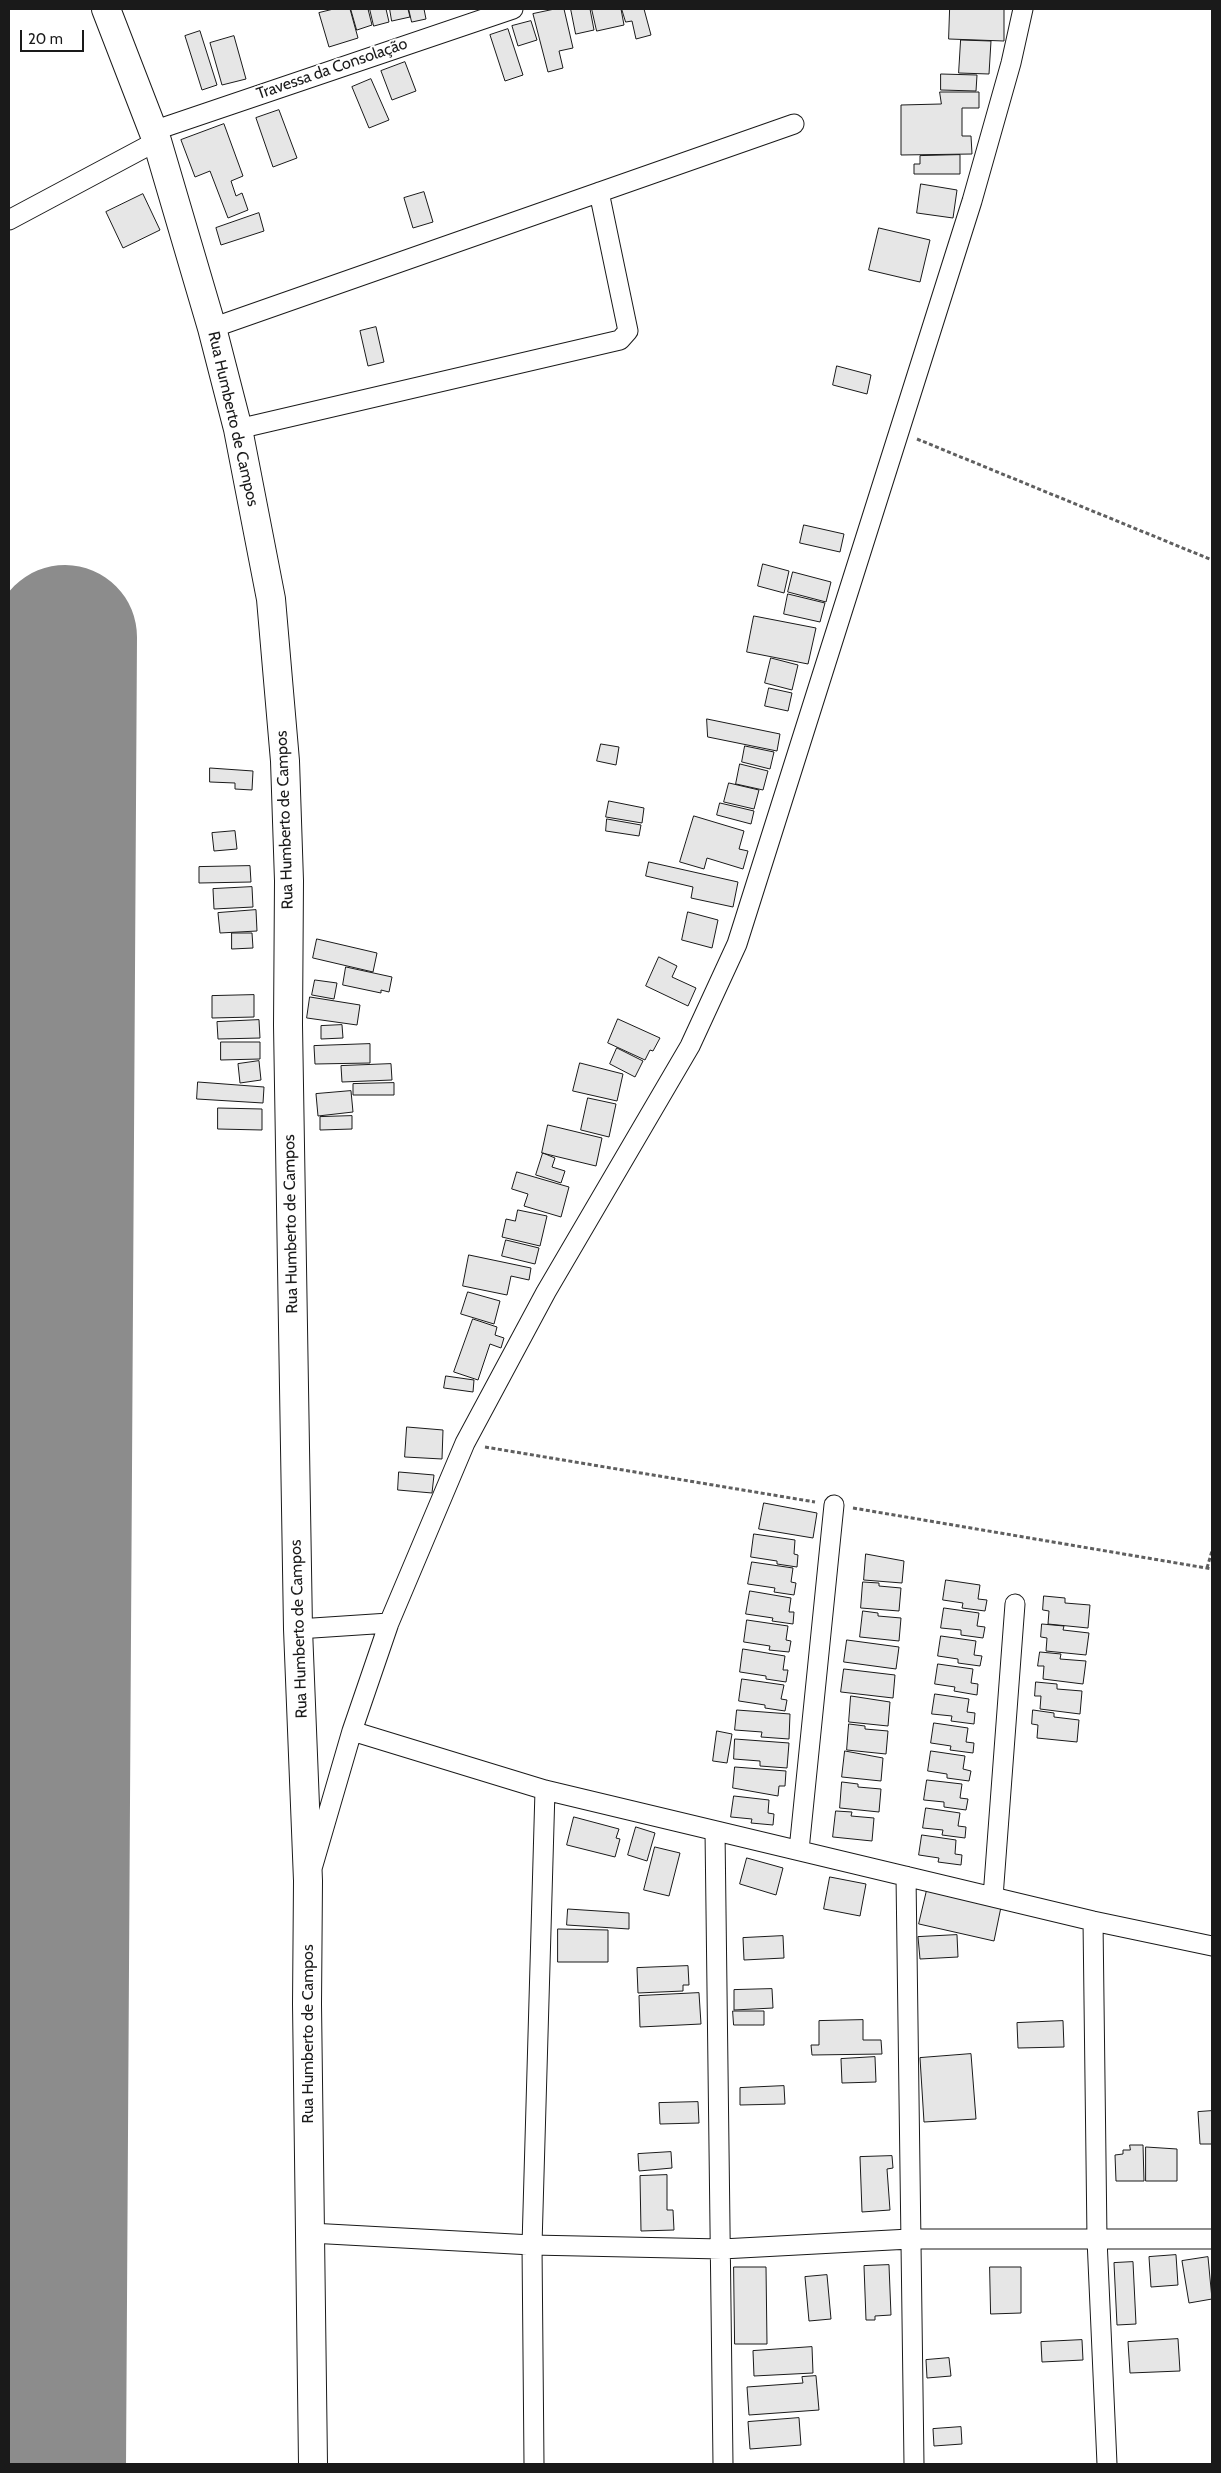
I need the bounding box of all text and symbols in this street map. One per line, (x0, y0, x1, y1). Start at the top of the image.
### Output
scale bar (22, 20, 86, 52)
text: 20 m (28, 30, 63, 48)
street label: Travessa da Consolação (254, 34, 410, 104)
street label: Rua Humberto de Campos (204, 330, 262, 508)
street label: Rua Humberto de Campos (272, 730, 298, 910)
street label: Rua Humberto de Campos (280, 1134, 302, 1314)
street label: Rua Humberto de Campos (286, 1539, 312, 1719)
street label: Rua Humberto de Campos (298, 1944, 318, 2124)

